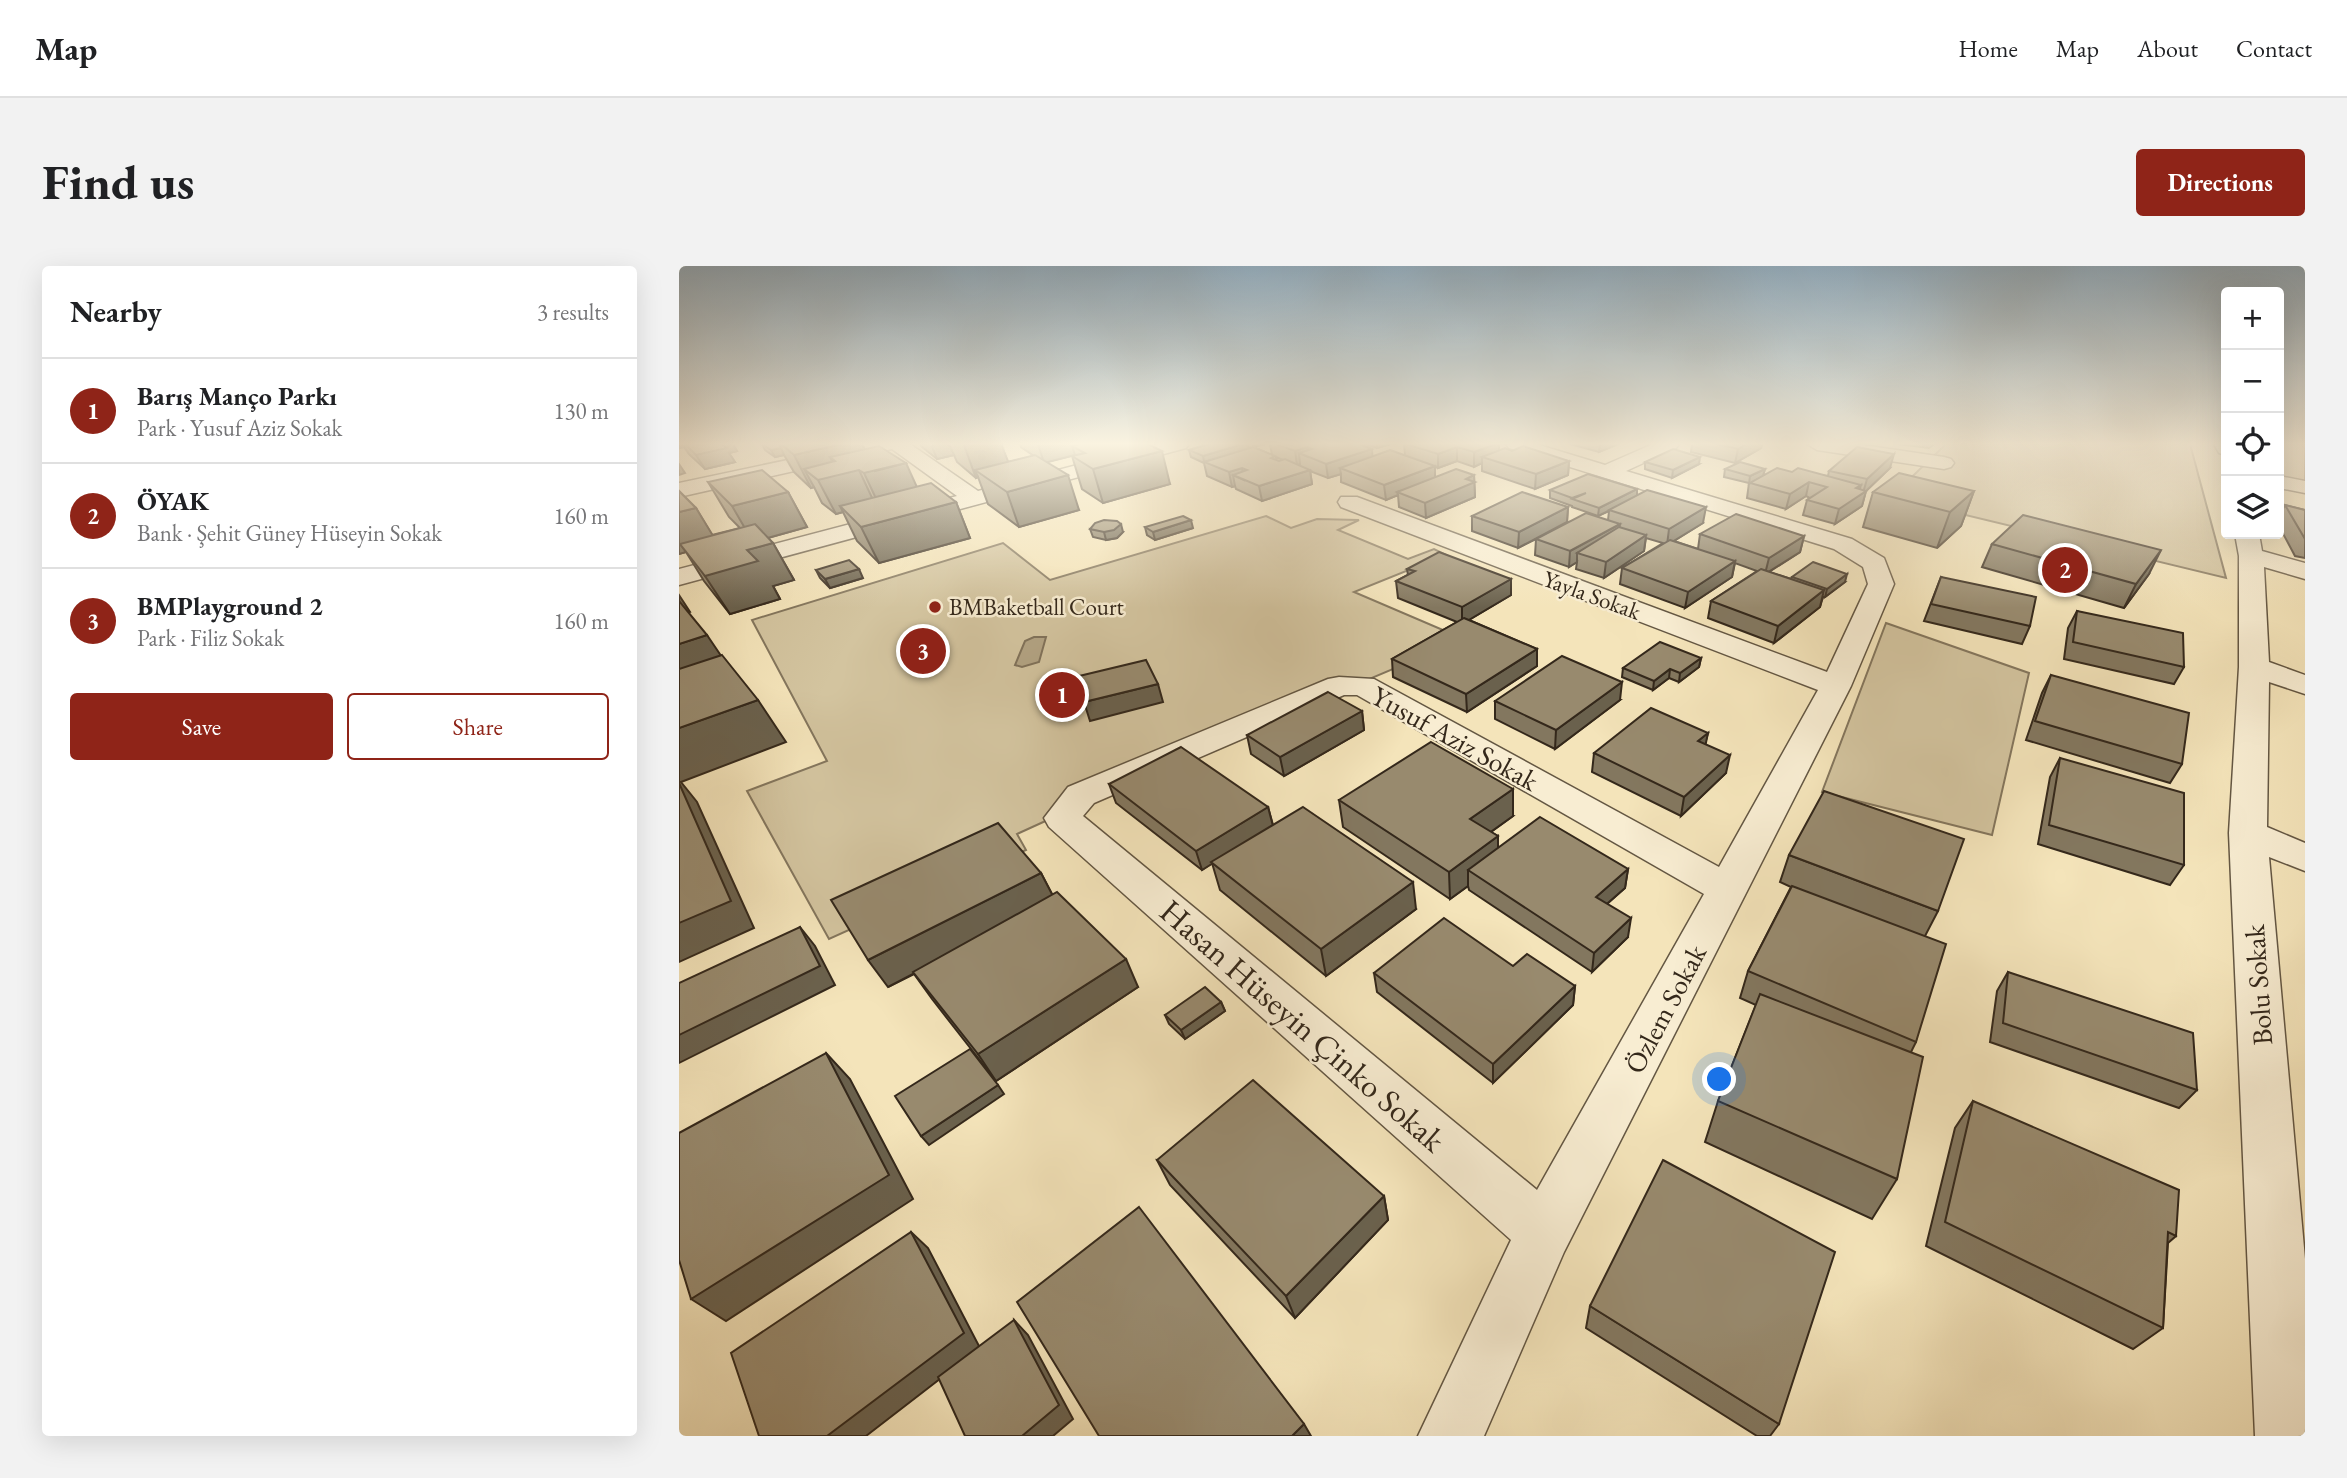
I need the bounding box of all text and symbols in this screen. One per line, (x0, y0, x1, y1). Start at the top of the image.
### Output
text: Map (35, 27, 97, 70)
text: Home (1958, 33, 2018, 64)
text: Map (2056, 33, 2099, 64)
text: About (2137, 33, 2198, 64)
text: Contact (2236, 33, 2312, 64)
button: Directions (2136, 149, 2305, 216)
text: Find us (42, 150, 194, 214)
map controls (2221, 287, 2284, 539)
button: + (2221, 287, 2284, 350)
text: Nearby (70, 292, 162, 331)
text: 3 results (537, 297, 609, 327)
button: − (2221, 350, 2284, 413)
text: Barış Manço Parkı (137, 379, 337, 413)
text: 1 (87, 396, 99, 426)
text: 130 m (553, 396, 609, 426)
text: Park · Yusuf Aziz Sokak (137, 413, 342, 443)
button: locate (2221, 413, 2284, 476)
button: layers (2221, 476, 2284, 539)
text: ÖYAK (137, 484, 209, 518)
text: 2 (87, 501, 99, 531)
text: 160 m (553, 501, 609, 531)
text: Bank · Şehit Güney Hüseyin Sokak (137, 518, 442, 548)
pin: 2 (2042, 544, 2088, 596)
street label: Yayla Sokak (1539, 563, 1646, 627)
text: BMPlayground 2 (137, 589, 323, 623)
place label: BMBaketball Court (949, 592, 1125, 622)
marker: BMBaketball Court (927, 599, 943, 615)
text: 3 (87, 606, 99, 636)
text: 160 m (553, 606, 609, 636)
text: Park · Filiz Sokak (137, 623, 284, 653)
pin: 3 (900, 625, 946, 677)
pin: 1 (1039, 669, 1085, 721)
street label: Yusuf Aziz Sokak (1365, 677, 1546, 799)
button: Save (70, 693, 333, 760)
button: Share (347, 693, 609, 760)
street label: Hasan Hüseyin Çinko Sokak (1151, 890, 1455, 1162)
street label: Bolu Sokak (2236, 923, 2280, 1047)
street label: Özlem Sokak (1616, 938, 1714, 1080)
your location (1702, 1062, 1736, 1096)

